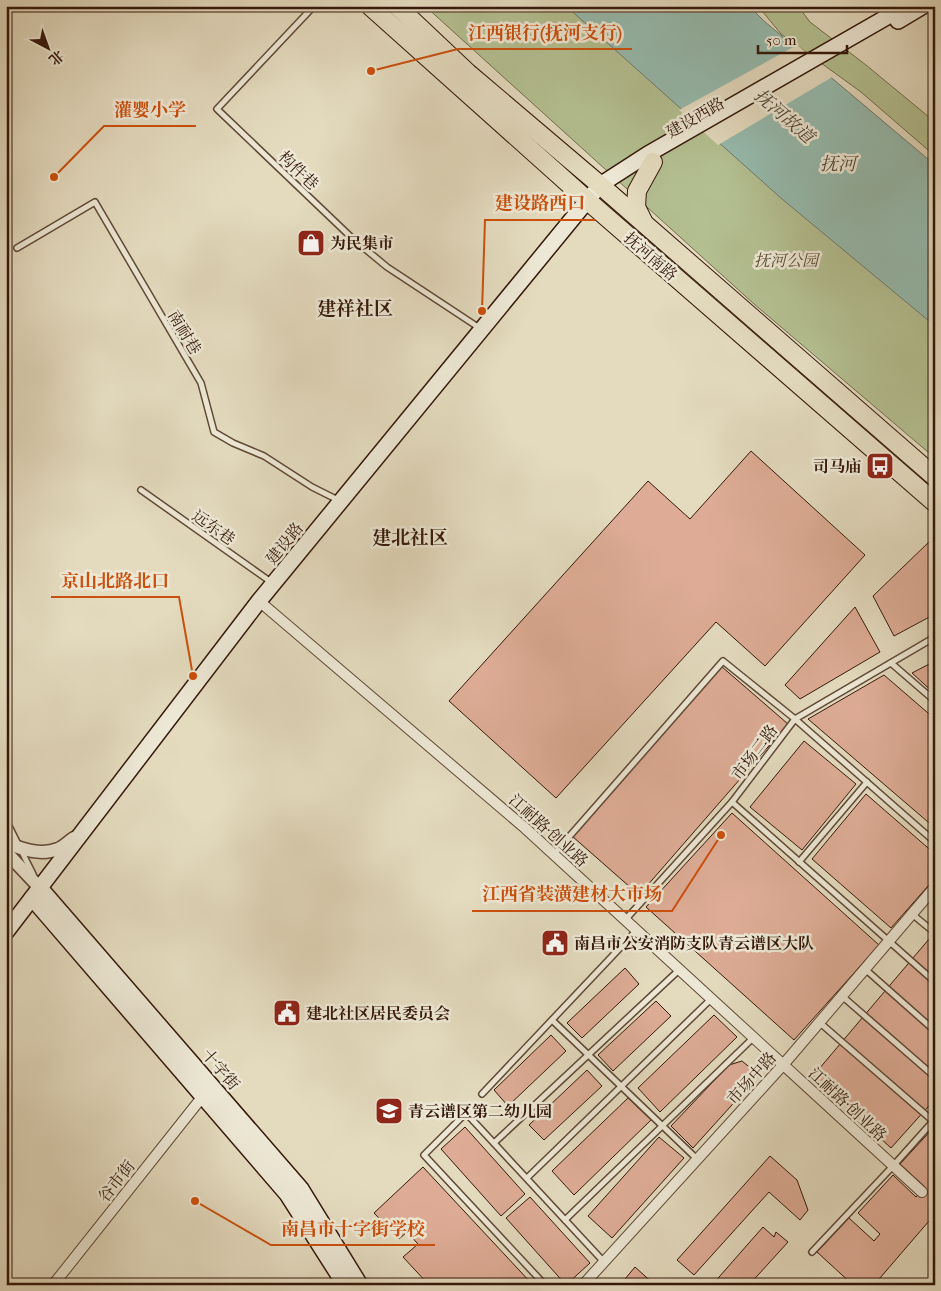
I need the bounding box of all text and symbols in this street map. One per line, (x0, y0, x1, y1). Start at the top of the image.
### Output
callout: 江西银行(抚河支行) (458, 16, 632, 49)
north arrow (22, 22, 72, 72)
scale bar (758, 22, 847, 54)
text: 江西银行(抚河支行) (468, 23, 622, 44)
text: 50 m (766, 31, 797, 49)
text: 北 (45, 46, 67, 68)
water label: 抚河故道 (750, 85, 820, 150)
callout: 灌婴小学 (104, 93, 196, 126)
street label: 建设西路 (663, 93, 728, 142)
text: 灌婴小学 (114, 100, 186, 121)
street label: 构件巷 (275, 147, 323, 194)
water label: 抚河 (820, 154, 859, 175)
callout: 建设路西口 (485, 187, 595, 220)
text: 建设路西口 (495, 193, 585, 214)
shop icon: 为民集市 (296, 228, 326, 258)
street label: 抚河南路 (620, 228, 681, 285)
place label: 为民集市 (330, 234, 394, 253)
park label: 抚河公园 (754, 251, 821, 270)
district label: 建祥社区 (317, 298, 393, 320)
street label: 南耐巷 (164, 307, 205, 358)
bus stop icon: 司马庙 (865, 451, 895, 481)
place label: 司马庙 (813, 457, 861, 476)
street label: 远东巷 (189, 506, 239, 549)
street label: 建设路 (262, 519, 307, 568)
district label: 建北社区 (372, 527, 448, 549)
callout: 京山北路北口 (51, 564, 179, 597)
text: 京山北路北口 (61, 571, 169, 592)
street label: 市场二路 (728, 721, 781, 784)
street label: 江耐路·创业路 (505, 790, 592, 871)
callout: 江西省装潢建材大市场 (472, 878, 672, 911)
text: 江西省装潢建材大市场 (482, 884, 662, 905)
public building icon: 南昌市公安消防支队青云谱区大队 (540, 928, 570, 958)
place label: 南昌市公安消防支队青云谱区大队 (574, 934, 814, 953)
public building icon: 建北社区居民委员会 (272, 998, 302, 1028)
place label: 建北社区居民委员会 (306, 1004, 450, 1023)
street label: 十字街 (198, 1045, 244, 1094)
street label: 市场中路 (723, 1048, 780, 1108)
street label: 江耐路·创业路 (805, 1064, 890, 1145)
school or university icon: 青云谱区第二幼儿园 (374, 1096, 404, 1126)
place label: 青云谱区第二幼儿园 (408, 1102, 552, 1121)
street label: 谷市街 (94, 1157, 139, 1206)
callout: 南昌市十字街学校 (271, 1212, 435, 1245)
text: 南昌市十字街学校 (281, 1219, 425, 1240)

